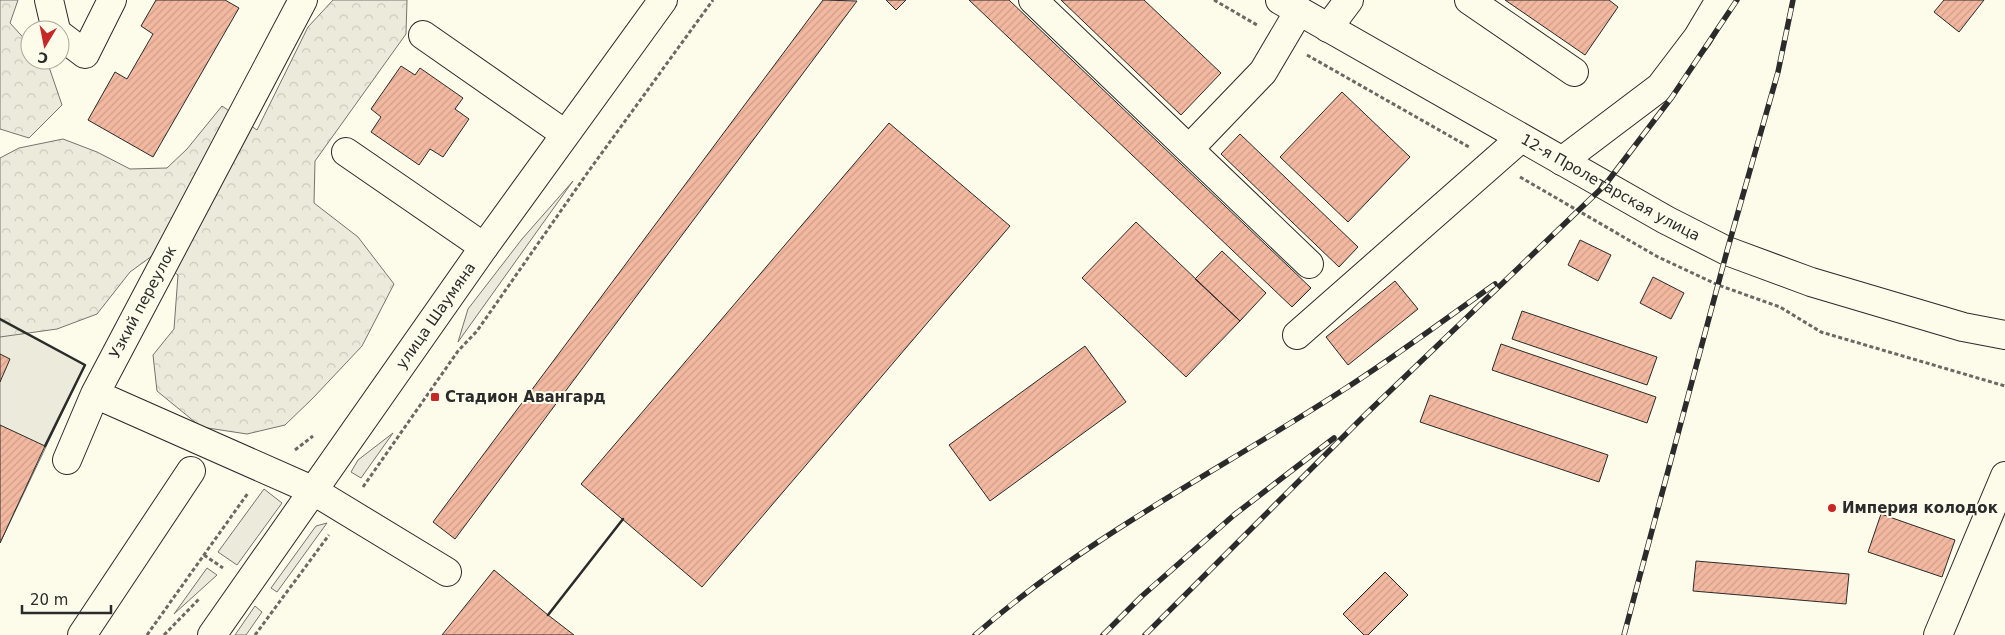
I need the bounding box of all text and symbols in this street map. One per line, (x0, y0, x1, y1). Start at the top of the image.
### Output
north arrow (20, 20, 70, 70)
text: С (36, 49, 49, 67)
street label: 12-я Пролетарская улица (1518, 130, 1703, 245)
street label: Узкий переулок (106, 243, 180, 361)
street label: улица Шаумяна (392, 259, 479, 372)
place label: Стадион Авангард (445, 388, 606, 406)
marker: Стадион Авангард (429, 391, 441, 403)
place label: Империя колодок (1842, 499, 1998, 517)
marker: Империя колодок (1826, 502, 1838, 514)
scale bar (22, 582, 111, 614)
text: 20 m (30, 591, 68, 609)

